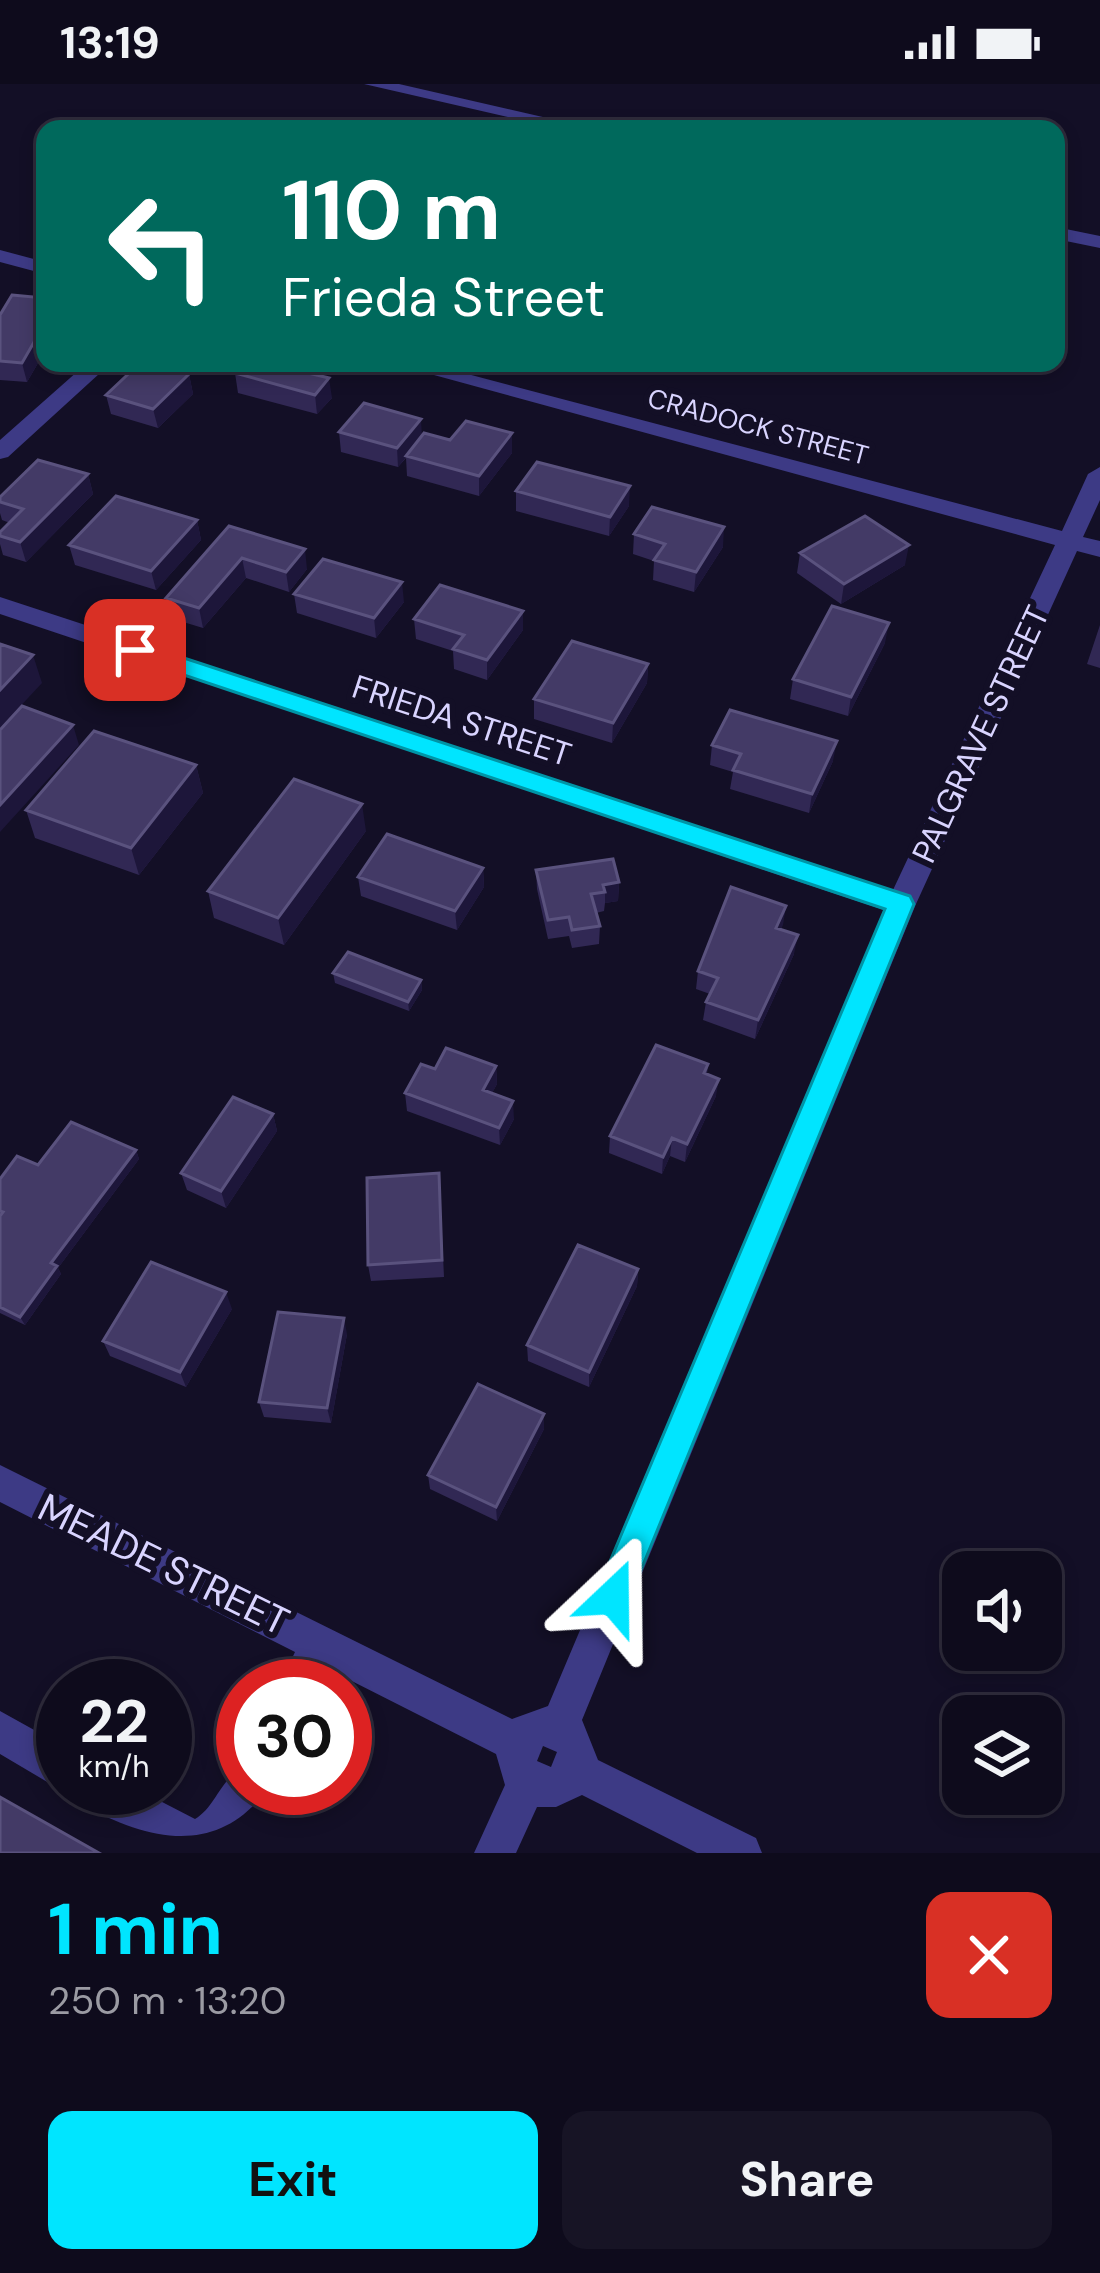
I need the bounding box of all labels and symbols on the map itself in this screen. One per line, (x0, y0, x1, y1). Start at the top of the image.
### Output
street label: CRADOCK STREET (644, 380, 872, 473)
pin (84, 599, 186, 701)
street label: PALGRAVE STREET (902, 599, 1059, 870)
street label: FRIEDA STREET (347, 665, 577, 776)
street label: MEADE STREET (30, 1482, 298, 1647)
position arrow (550, 1534, 676, 1660)
speed limit sign: 30 (216, 1659, 372, 1815)

